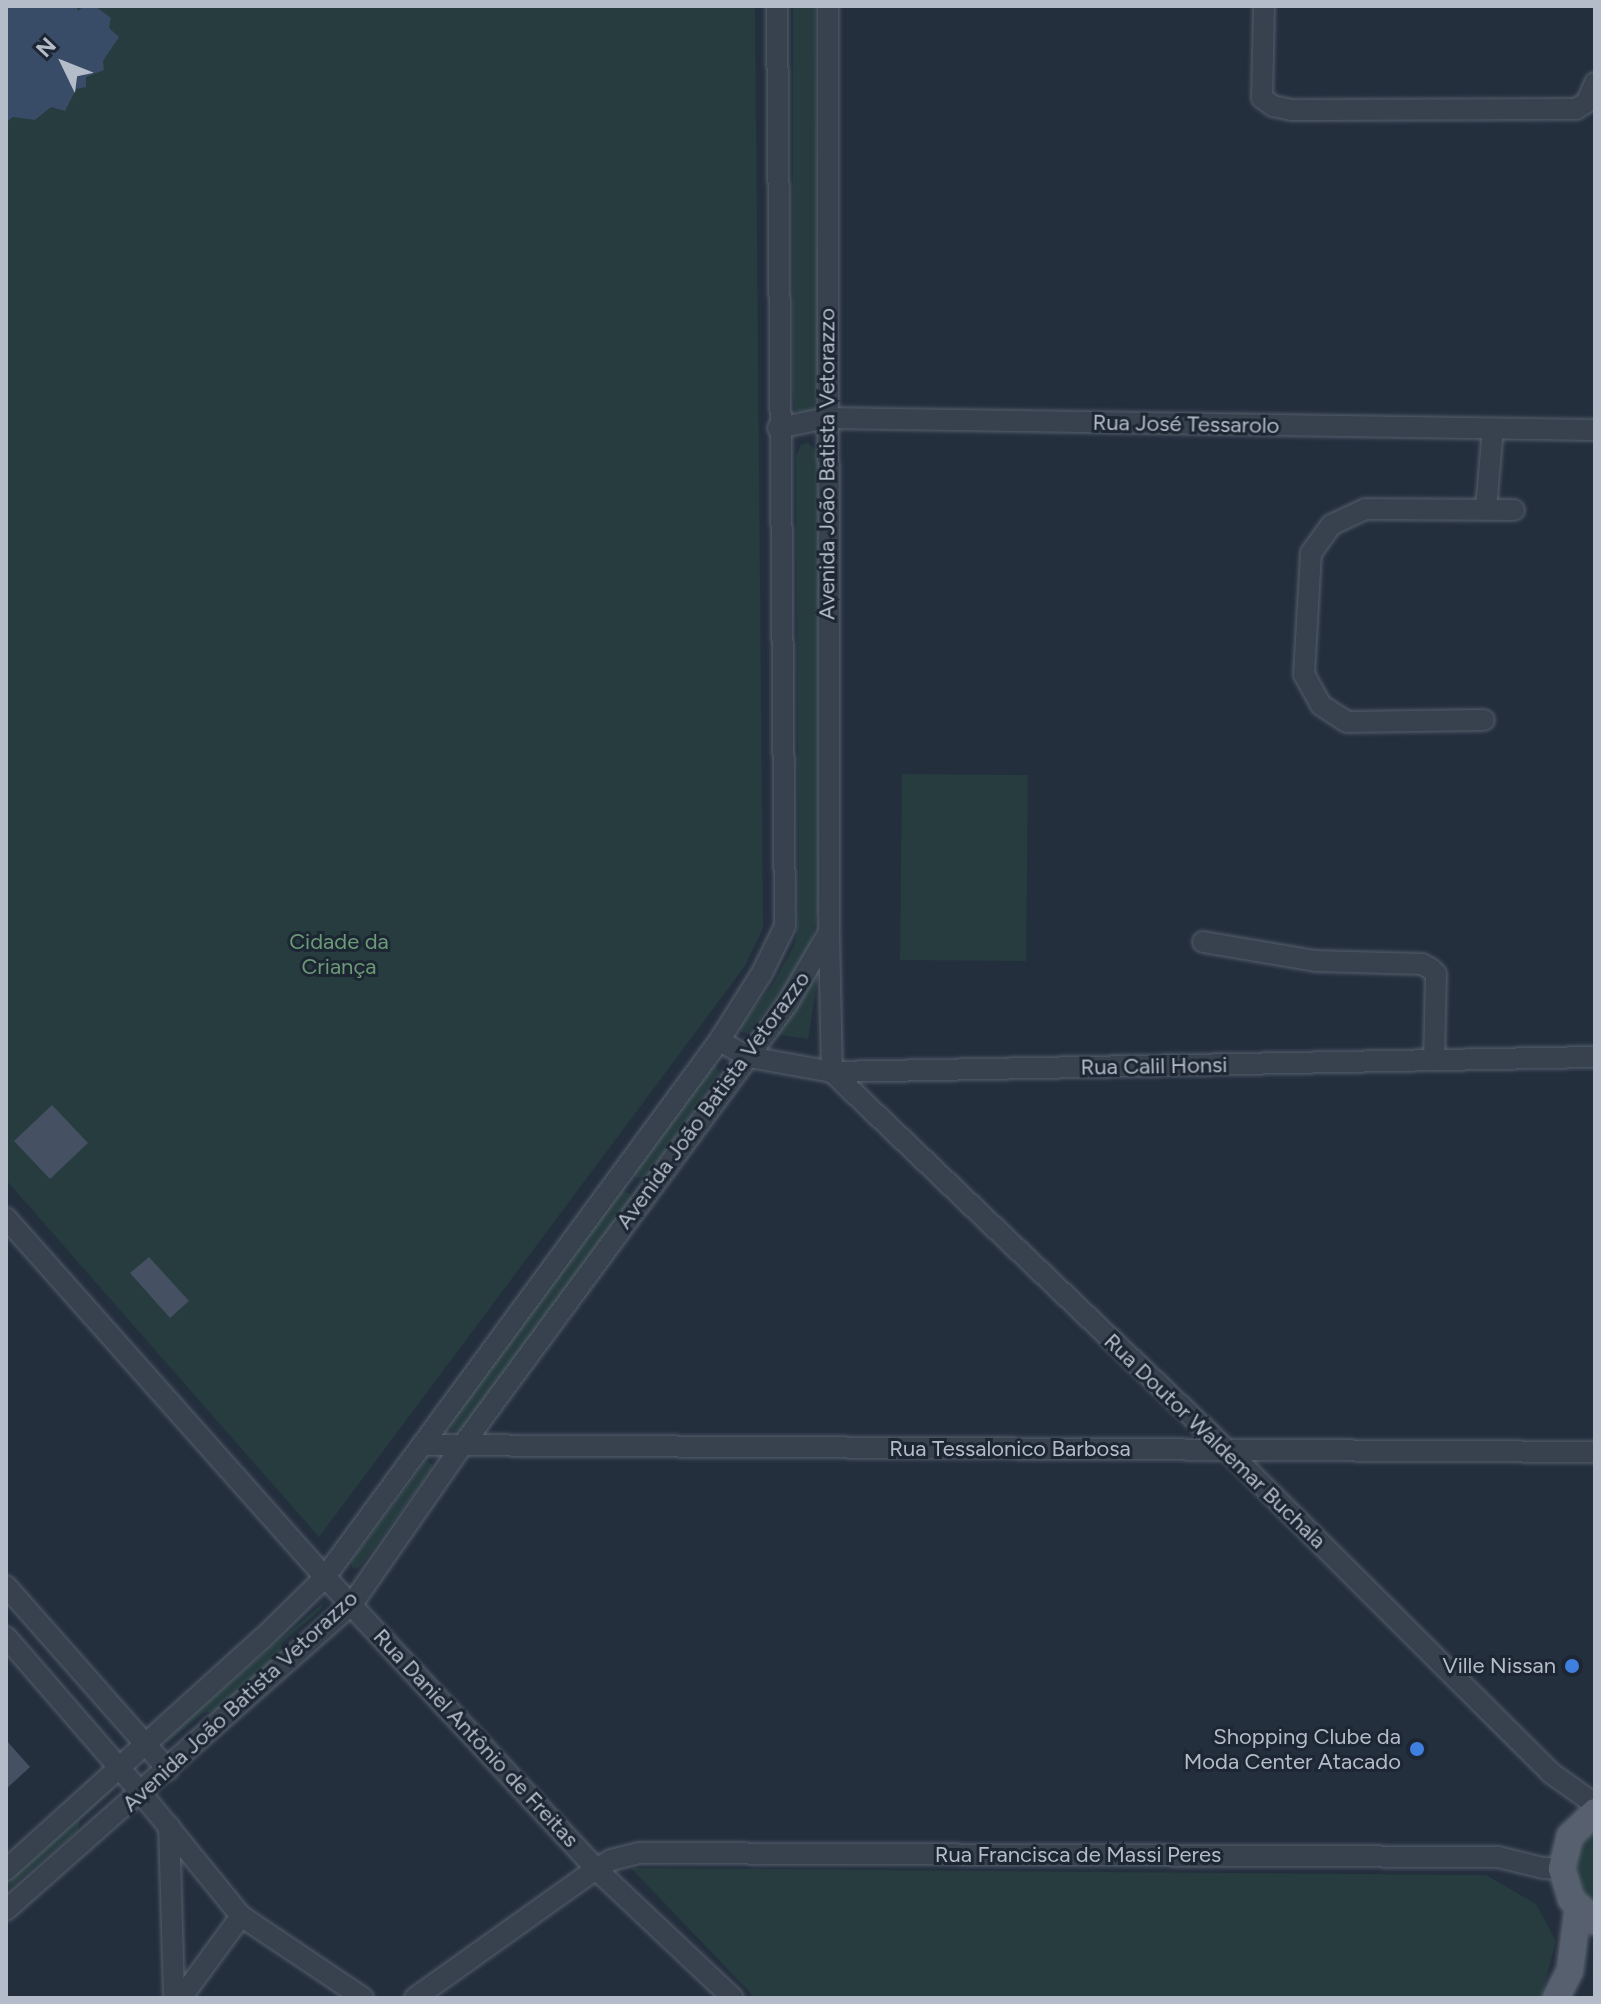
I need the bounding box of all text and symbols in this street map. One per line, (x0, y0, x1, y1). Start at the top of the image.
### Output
north arrow (24, 24, 104, 104)
text: N (30, 32, 62, 63)
street label: Avenida João Batista Vetorazzo (814, 308, 840, 620)
street label: Rua José Tessarolo (1092, 409, 1280, 439)
park label: Cidade da Criança (289, 928, 389, 980)
street label: Avenida João Batista Vetorazzo (611, 966, 815, 1234)
street label: Rua Calil Honsi (1080, 1052, 1228, 1080)
street label: Rua Doutor Waldemar Buchala (1099, 1328, 1331, 1554)
street label: Rua Tessalonico Barbosa (889, 1436, 1131, 1462)
street label: Avenida João Batista Vetorazzo (117, 1585, 363, 1817)
street label: Rua Daniel Antônio de Freitas (368, 1623, 584, 1853)
place label: Ville Nissan (1442, 1653, 1556, 1679)
marker: Ville Nissan (1563, 1657, 1581, 1675)
place label: Shopping Clube da Moda Center Atacado (1184, 1723, 1401, 1774)
marker: Shopping Clube da Moda Center Atacado (1408, 1740, 1426, 1758)
street label: Rua Francisca de Massi Peres (935, 1842, 1221, 1868)

